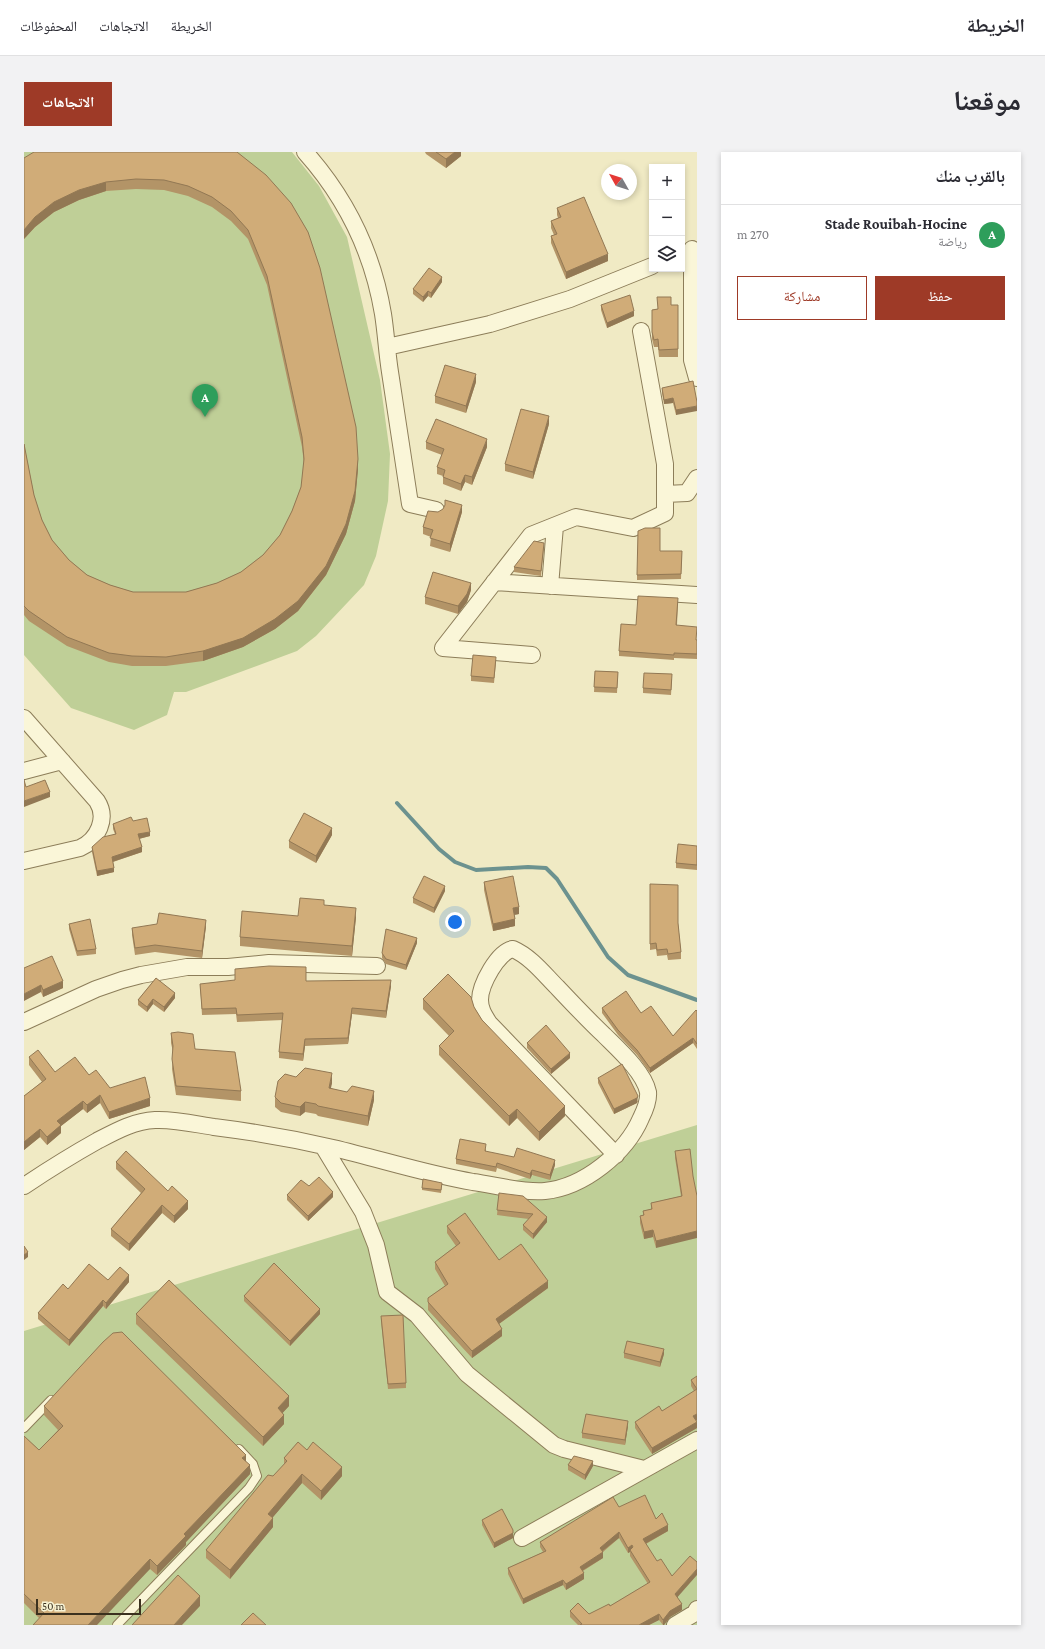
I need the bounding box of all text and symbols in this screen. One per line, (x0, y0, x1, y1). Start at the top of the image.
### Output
text: الخريطة (967, 15, 1025, 36)
text: المحفوظات (20, 18, 77, 34)
text: الاتجاهات (99, 18, 149, 34)
text: الخريطة (171, 18, 212, 34)
button: الاتجاهات (24, 82, 112, 126)
text: موقعنا (953, 85, 1021, 116)
north arrow (601, 164, 637, 200)
map controls (649, 164, 685, 272)
button: + (649, 164, 685, 200)
text: بالقرب منك (935, 167, 1005, 186)
button: − (649, 200, 685, 236)
text: Stade Rouibah-Hocine (825, 216, 967, 232)
text: 270 m (737, 227, 769, 242)
text: A (988, 227, 996, 242)
text: رياضة (938, 234, 967, 249)
button: layers (649, 236, 685, 272)
button: مشاركة (737, 276, 867, 320)
button: حفظ (875, 276, 1005, 320)
pin: A (192, 384, 218, 417)
your location (445, 912, 465, 932)
scale bar (36, 1597, 141, 1616)
text: 50 m (42, 1600, 64, 1612)

